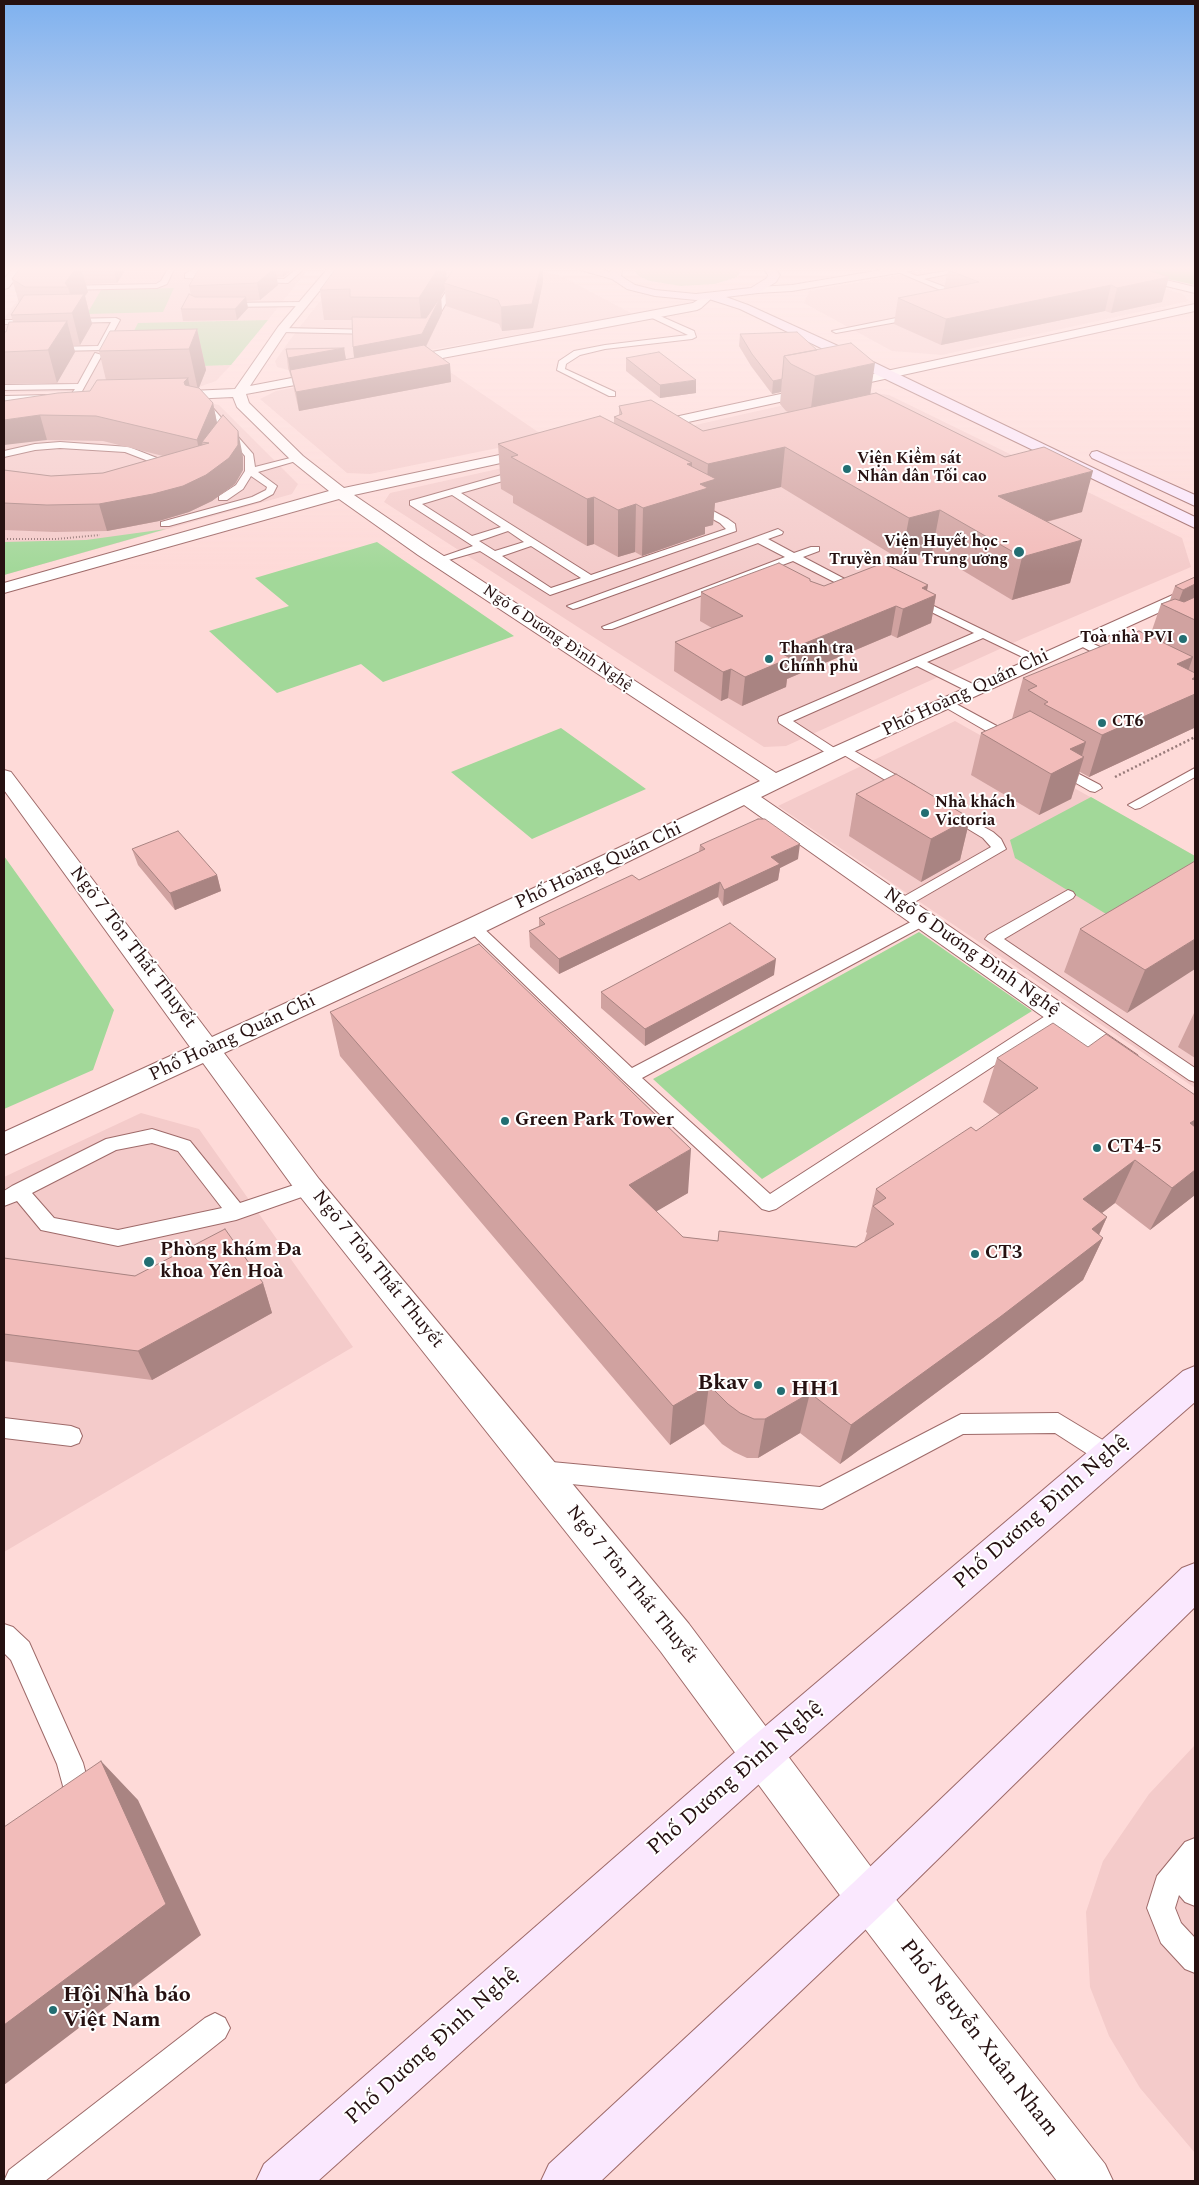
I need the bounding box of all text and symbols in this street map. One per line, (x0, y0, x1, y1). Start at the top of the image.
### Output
place label: Viện Kiểm sát Nhân dân Tối cao (857, 450, 987, 488)
marker: Viện Kiểm sát Nhân dân Tối cao (841, 463, 853, 475)
place label: Viện Huyết học - Truyền máu Trung ương (829, 533, 1008, 571)
marker: Viện Huyết học - Truyền máu Trung ương (1012, 545, 1026, 559)
street label: Ngõ 6 Dương Đình Nghệ (478, 582, 636, 696)
place label: Toà nhà PVI (1080, 629, 1173, 649)
marker: Toà nhà PVI (1177, 633, 1189, 645)
place label: Thanh tra Chính phủ (779, 640, 858, 678)
street label: Phố Hoàng Quán Chi (879, 645, 1053, 743)
marker: Thanh tra Chính phủ (763, 653, 775, 665)
place label: CT6 (1112, 713, 1143, 733)
marker: CT6 (1096, 717, 1108, 729)
place label: Nhà khách Victoria (935, 794, 1015, 832)
marker: Nhà khách Victoria (919, 807, 931, 819)
street label: Phố Hoàng Quán Chi (512, 818, 686, 916)
street label: Ngõ 7 Tôn Thất Thuyết (64, 863, 200, 1033)
street label: Ngõ 6 Dương Đình Nghệ (879, 884, 1063, 1022)
street label: Phố Hoàng Quán Chi (146, 990, 320, 1088)
place label: Green Park Tower (515, 1110, 674, 1132)
marker: Green Park Tower (499, 1115, 511, 1127)
place label: CT4-5 (1107, 1137, 1162, 1159)
marker: CT4-5 (1091, 1142, 1103, 1154)
street label: Ngõ 7 Tôn Thất Thuyết (306, 1186, 448, 1354)
place label: Phòng khám Đa khoa Yên Hoà (160, 1240, 302, 1284)
place label: CT3 (985, 1243, 1022, 1265)
marker: CT3 (969, 1248, 981, 1260)
marker: Phòng khám Đa khoa Yên Hoà (142, 1255, 156, 1269)
place label: Bkav (698, 1372, 748, 1398)
place label: HH1 (791, 1378, 840, 1404)
marker: Bkav (752, 1379, 764, 1391)
marker: HH1 (775, 1385, 787, 1397)
street label: Phố Dương Đình Nghệ (949, 1430, 1135, 1596)
street label: Ngõ 7 Tôn Thất Thuyết (560, 1501, 702, 1669)
street label: Phố Dương Đình Nghệ (643, 1696, 829, 1862)
street label: Phố Nguyễn Xuân Nham (893, 1935, 1063, 2143)
street label: Phố Dương Đình Nghệ (341, 1962, 525, 2132)
place label: Hội Nhà báo Việt Nam (63, 1984, 191, 2035)
marker: Hội Nhà báo Việt Nam (47, 2004, 59, 2016)

